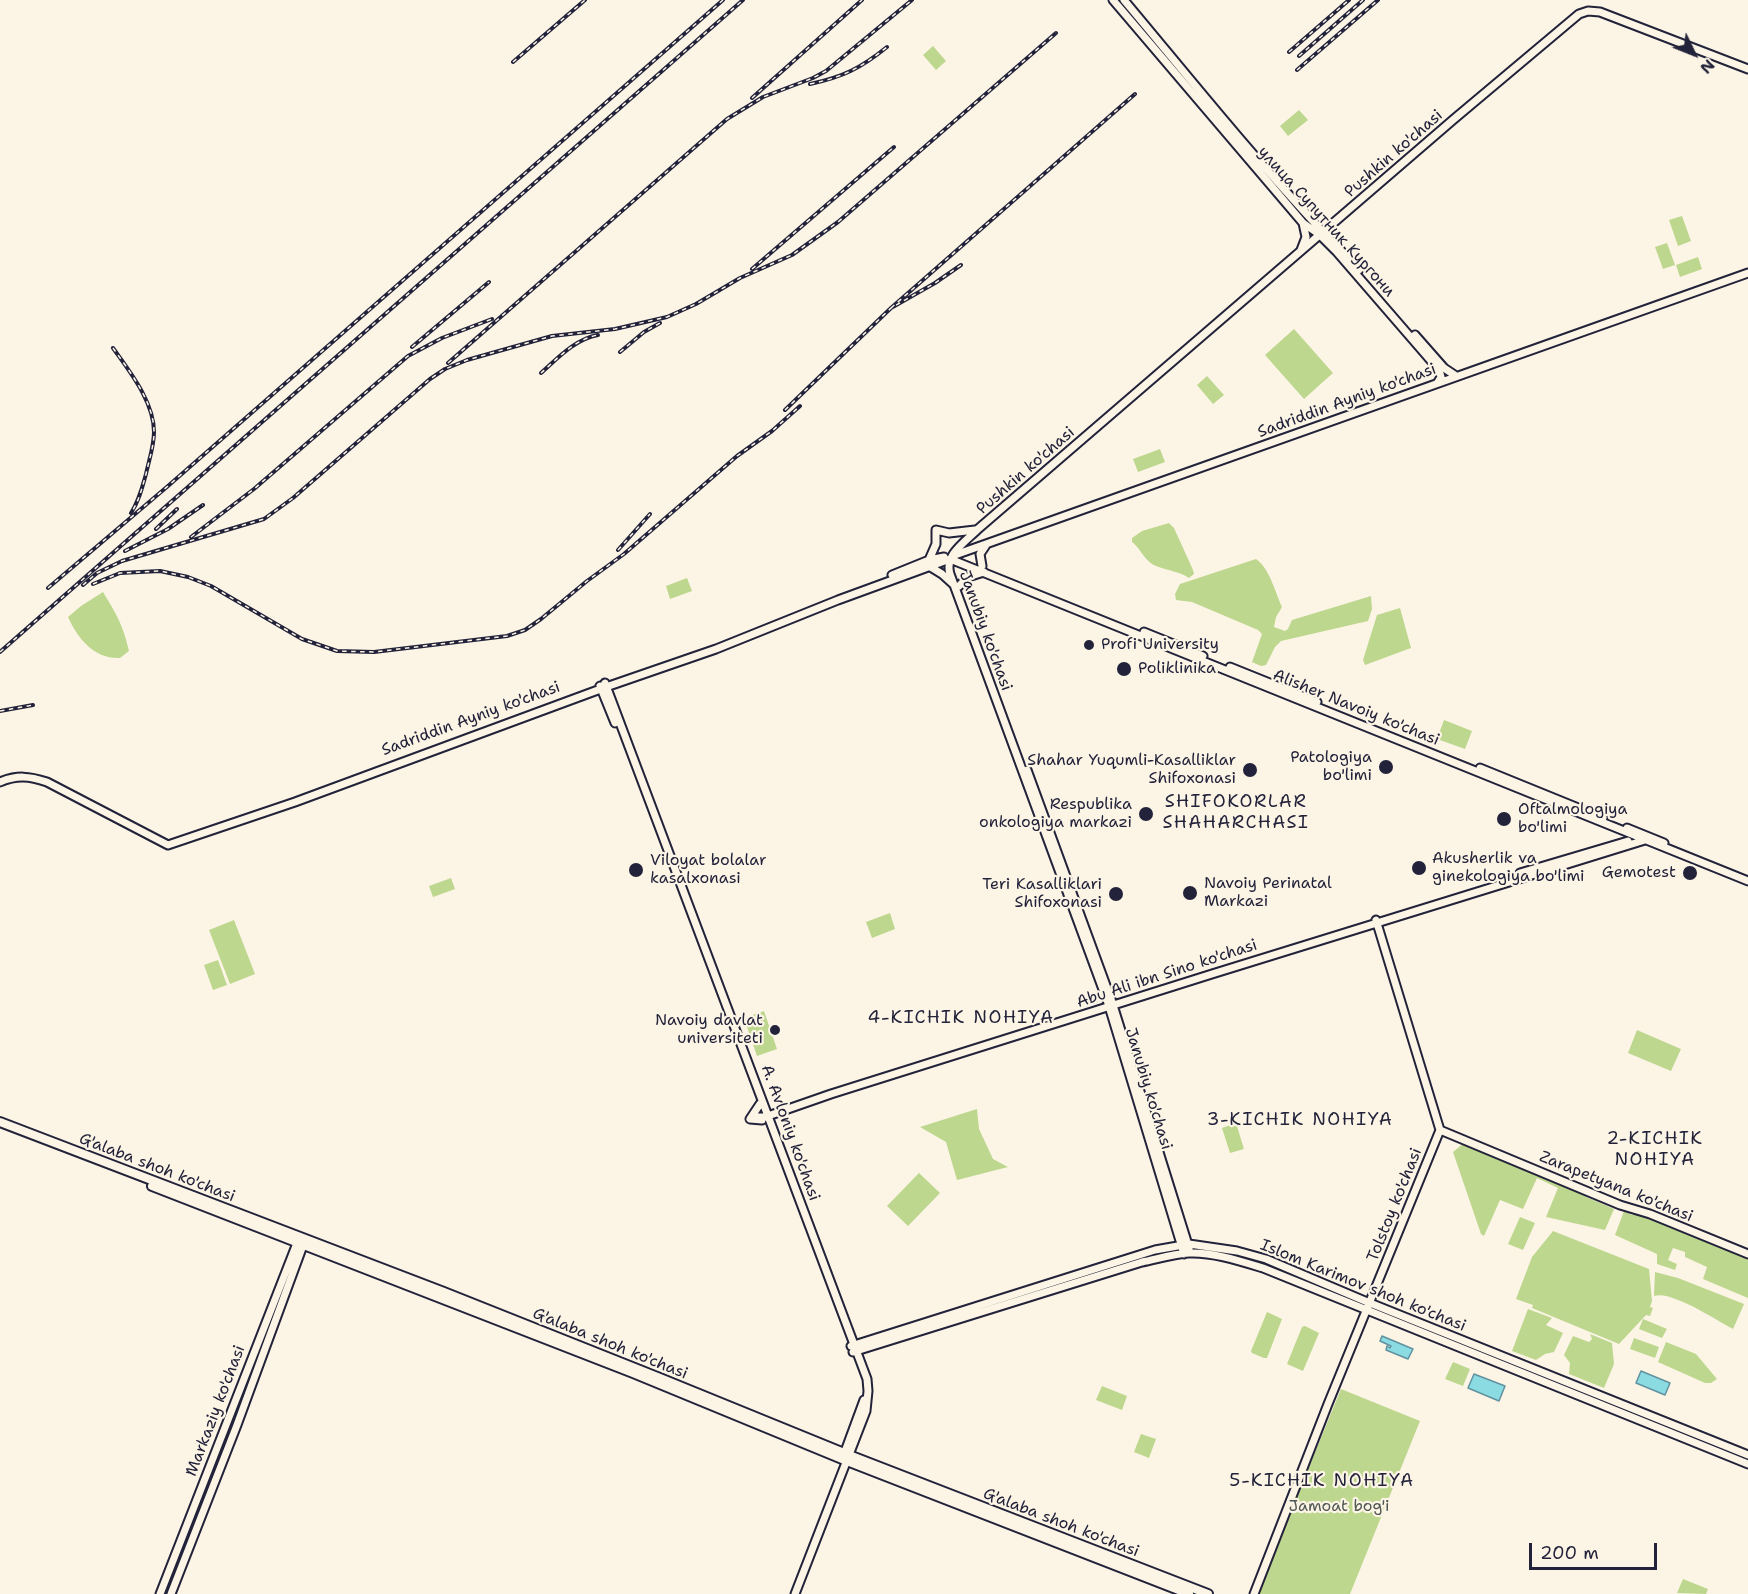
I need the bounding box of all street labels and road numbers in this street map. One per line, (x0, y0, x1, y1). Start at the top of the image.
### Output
street label: Pushkin ko'chasi (1341, 106, 1447, 202)
street label: улица Супутник Кургони (1253, 143, 1399, 301)
street label: Sadriddin Ayniy ko'chasi (1255, 360, 1439, 442)
street label: Pushkin ko'chasi (973, 423, 1079, 519)
street label: Janubiy ko'chasi (954, 568, 1016, 694)
street label: Alisher Navoiy ko'chasi (1270, 666, 1442, 750)
street label: Sadriddin Ayniy ko'chasi (379, 678, 563, 760)
street label: Abu Ali ibn Sino ko'chasi (1074, 936, 1260, 1012)
street label: Janubiy ko'chasi (1120, 1026, 1176, 1152)
street label: A. Avloniy ko'chasi (756, 1062, 824, 1204)
street label: G'alaba shoh ko'chasi (76, 1129, 238, 1207)
street label: Tolstoy ko'chasi (1364, 1145, 1426, 1265)
street label: Zarapetyana ko'chasi (1536, 1147, 1696, 1227)
street label: Islom Karimov shoh ko'chasi (1257, 1236, 1469, 1336)
street label: G'alaba shoh ko'chasi (530, 1304, 690, 1384)
street label: Markaziy ko'chasi (182, 1343, 250, 1479)
street label: G'alaba shoh ko'chasi (980, 1484, 1142, 1562)

